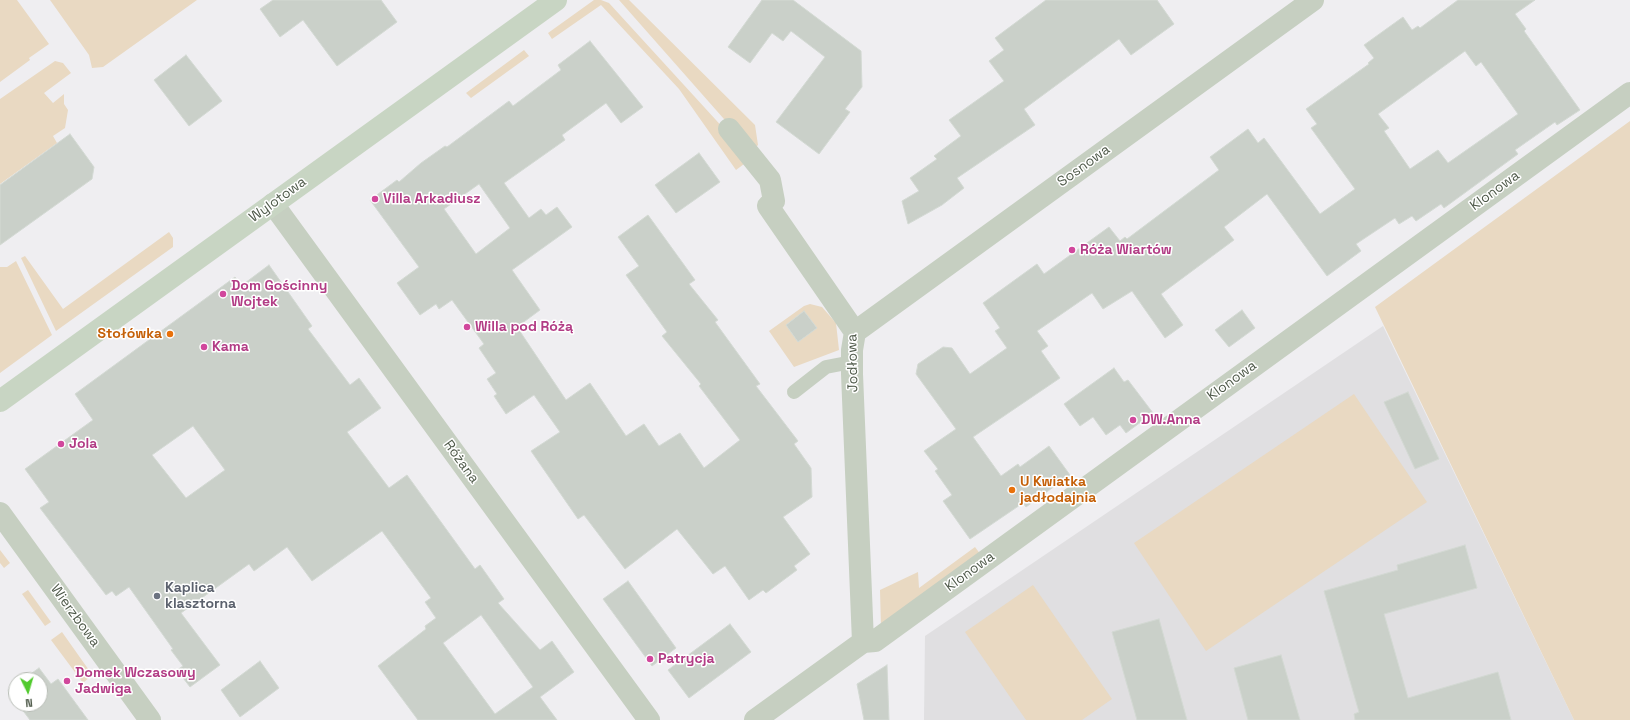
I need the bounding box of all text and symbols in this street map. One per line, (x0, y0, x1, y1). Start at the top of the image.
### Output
street label: Sosnowa (1054, 141, 1114, 191)
street label: Klonowa (1467, 167, 1523, 215)
street label: Wylotowa (246, 174, 310, 226)
place label: Villa Arkadiusz (383, 191, 480, 207)
marker: Villa Arkadiusz (370, 194, 380, 204)
place label: Róża Wiartów (1080, 242, 1172, 258)
marker: Róża Wiartów (1067, 245, 1077, 255)
place label: Dom Gościnny Wojtek (231, 278, 327, 310)
marker: Dom Gościnny Wojtek (218, 289, 228, 299)
place label: Willa pod Różą (475, 319, 573, 335)
marker: Willa pod Różą (462, 322, 472, 332)
place label: Stołówka (98, 326, 162, 342)
marker: Stołówka (165, 329, 175, 339)
street label: Jodłowa (844, 334, 862, 392)
place label: Kama (212, 339, 249, 355)
marker: Kama (199, 342, 209, 352)
street label: Klonowa (1204, 357, 1260, 405)
place label: DW.Anna (1141, 412, 1201, 428)
marker: DW.Anna (1128, 415, 1138, 425)
place label: Jola (69, 436, 97, 452)
street label: Różana (440, 437, 482, 487)
marker: Jola (56, 439, 66, 449)
place label: U Kwiatka jadłodajnia (1020, 474, 1096, 506)
marker: U Kwiatka jadłodajnia (1007, 485, 1017, 495)
street label: Klonowa (942, 548, 998, 596)
place label: Kaplica klasztorna (165, 580, 236, 612)
street label: Wierzbowa (47, 581, 103, 651)
marker: Kaplica klasztorna (152, 591, 162, 601)
place label: Patrycja (658, 651, 715, 667)
marker: Patrycja (645, 654, 655, 664)
place label: Domek Wczasowy Jadwiga (75, 665, 196, 698)
north arrow (8, 672, 48, 712)
marker: Domek Wczasowy Jadwiga (62, 676, 72, 686)
text: N (25, 696, 33, 710)

